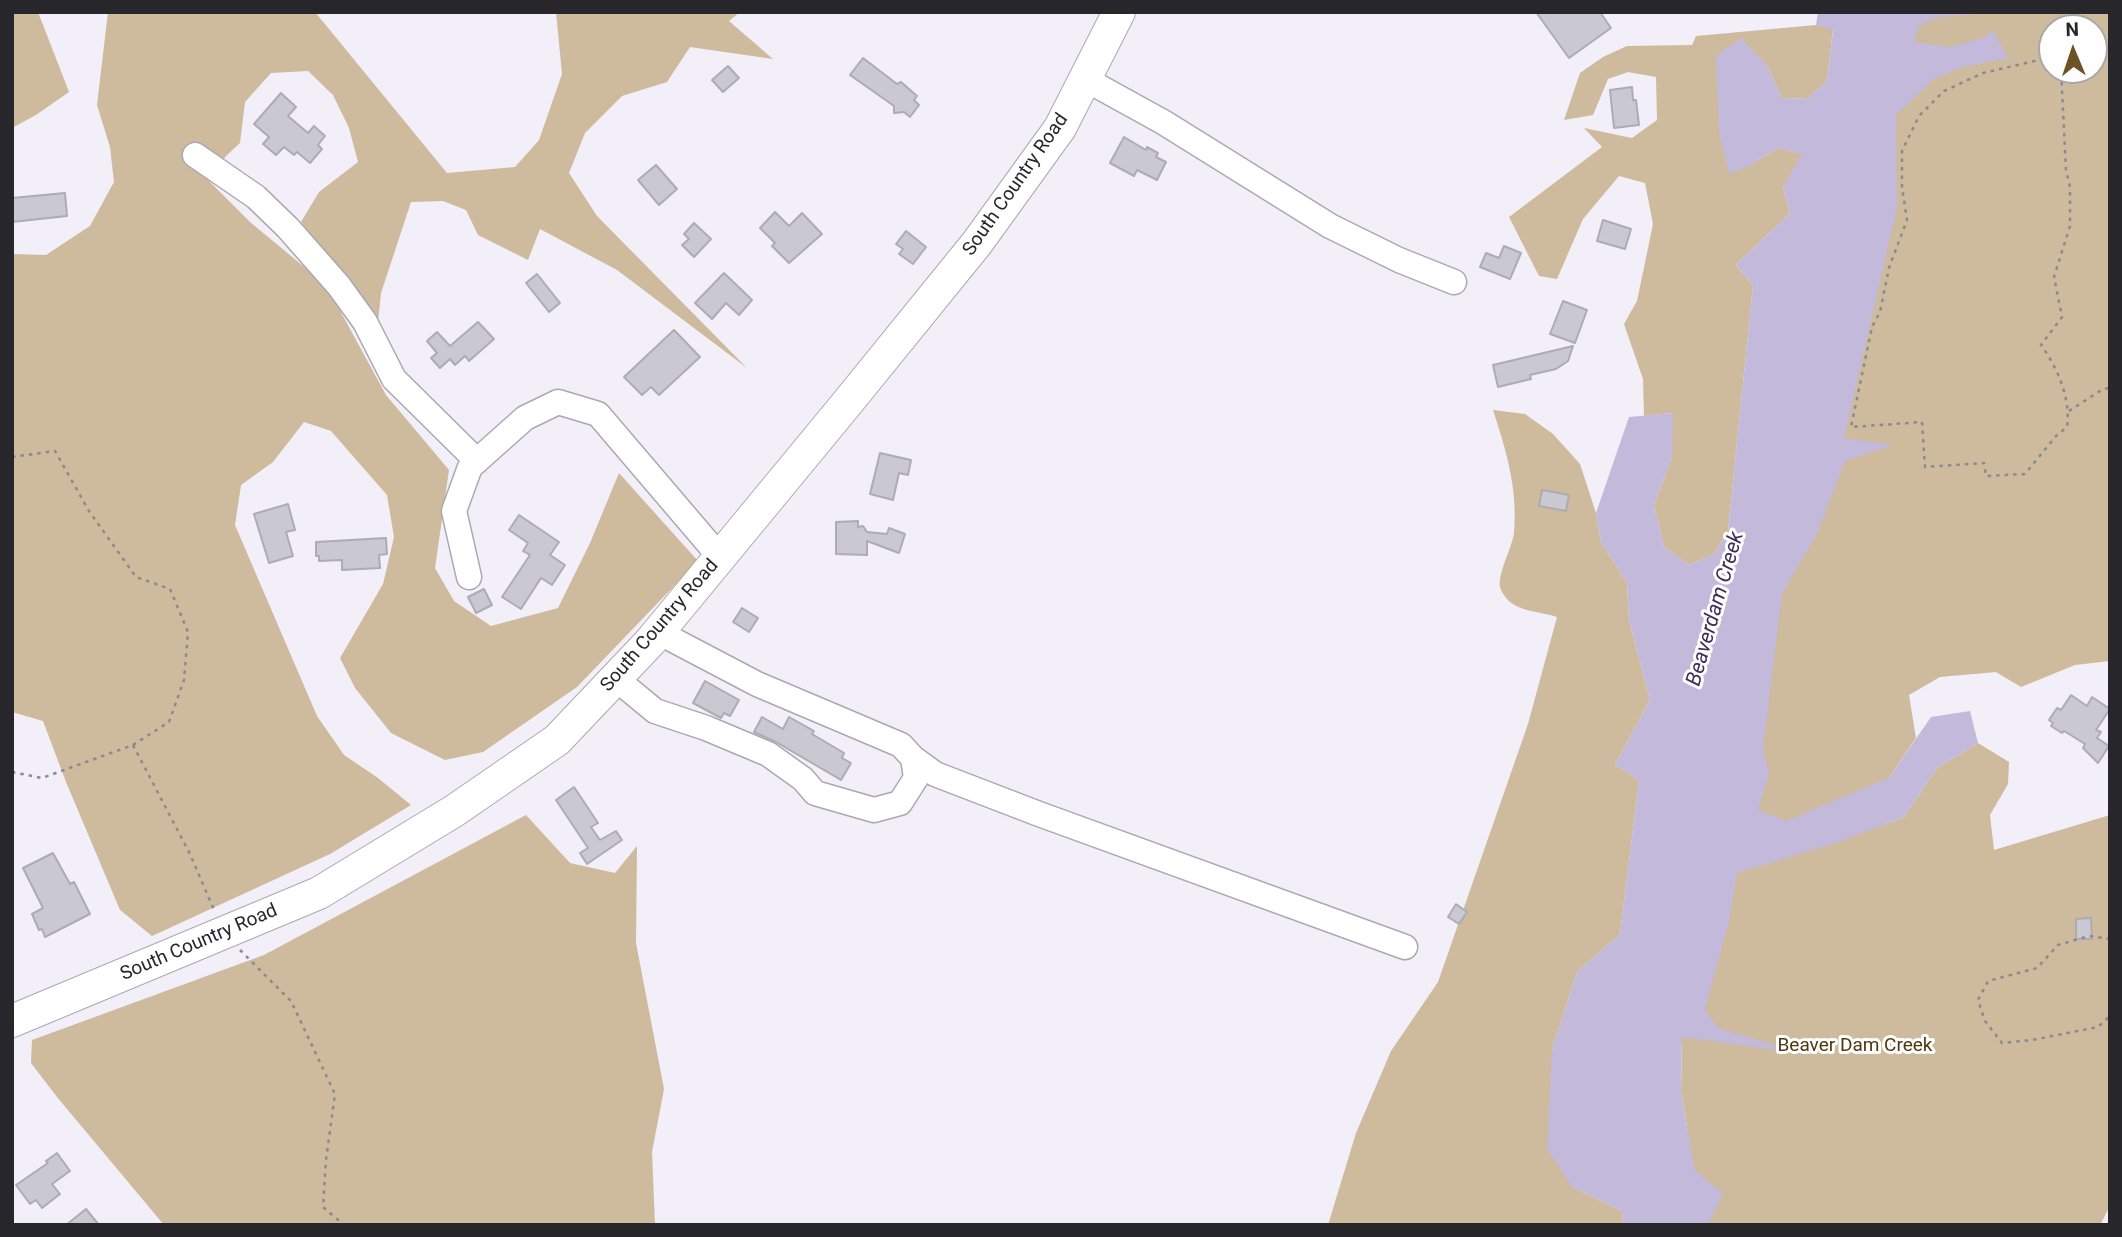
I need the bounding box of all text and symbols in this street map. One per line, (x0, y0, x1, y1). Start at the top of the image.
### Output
north arrow (2038, 14, 2108, 84)
text: N (2065, 18, 2079, 41)
street label: South Country Road (958, 110, 1074, 260)
water label: Beaverdam Creek (1682, 529, 1750, 689)
street label: South Country Road (596, 555, 724, 697)
street label: South Country Road (117, 900, 281, 986)
park label: Beaver Dam Creek (1777, 1035, 1933, 1057)

